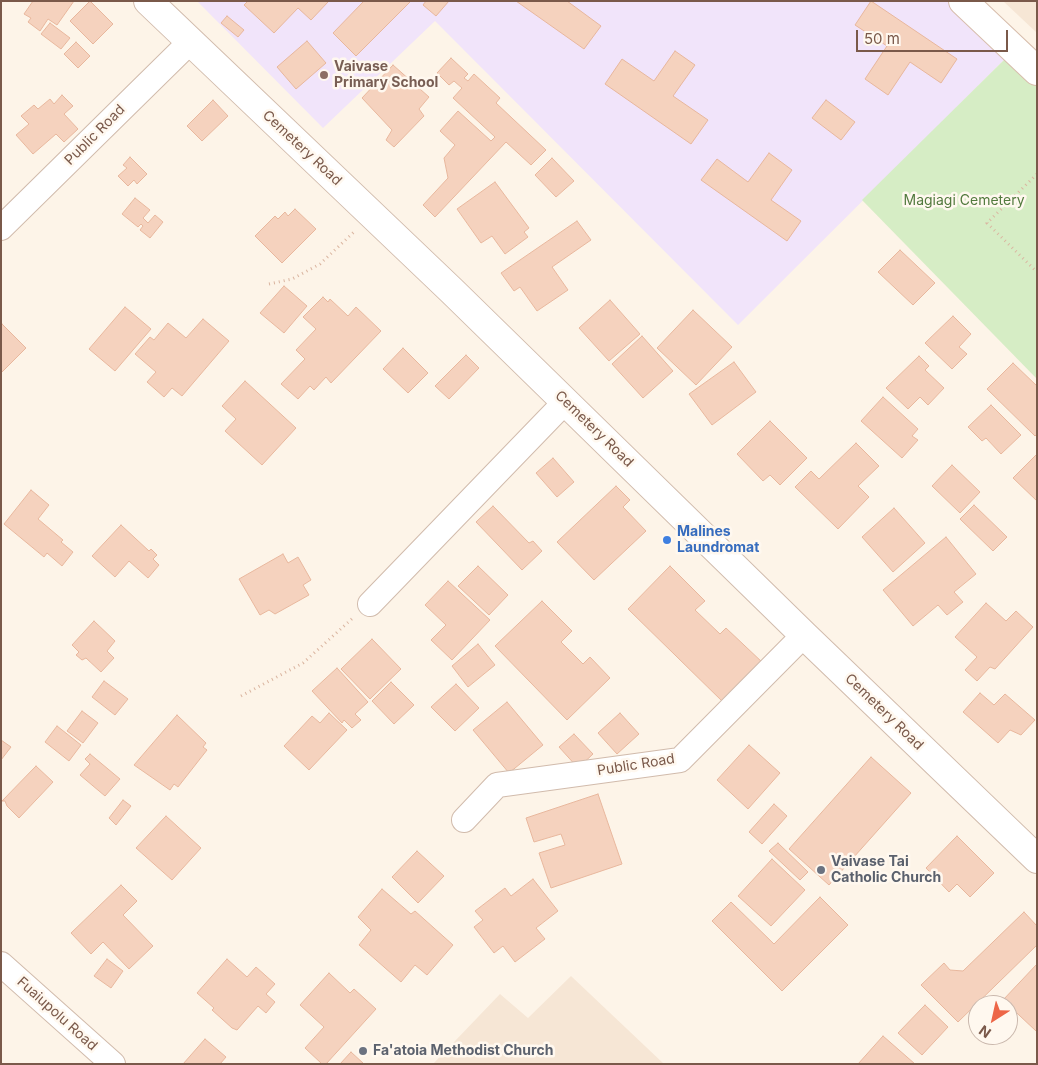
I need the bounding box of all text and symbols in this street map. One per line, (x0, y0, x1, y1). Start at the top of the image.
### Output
scale bar (858, 20, 1010, 52)
text: 50 m (864, 29, 900, 48)
place label: Vaivase Primary School (334, 59, 438, 92)
marker: Vaivase Primary School (318, 69, 330, 81)
street label: Public Road (61, 101, 129, 169)
street label: Cemetery Road (259, 107, 345, 189)
park label: Magiagi Cemetery (903, 193, 1025, 209)
street label: Cemetery Road (551, 387, 637, 471)
place label: Malines Laundromat (677, 524, 759, 556)
marker: Malines Laundromat (661, 534, 673, 546)
street label: Cemetery Road (841, 670, 927, 754)
street label: Public Road (596, 751, 676, 779)
place label: Vaivase Tai Catholic Church (831, 854, 941, 886)
marker: Vaivase Tai Catholic Church (815, 864, 827, 876)
street label: Fuaiupolu Road (13, 974, 101, 1054)
north arrow (968, 995, 1018, 1045)
text: N (975, 1022, 994, 1042)
place label: Fa'atoia Methodist Church (373, 1043, 553, 1059)
marker: Fa'atoia Methodist Church (357, 1045, 369, 1057)

